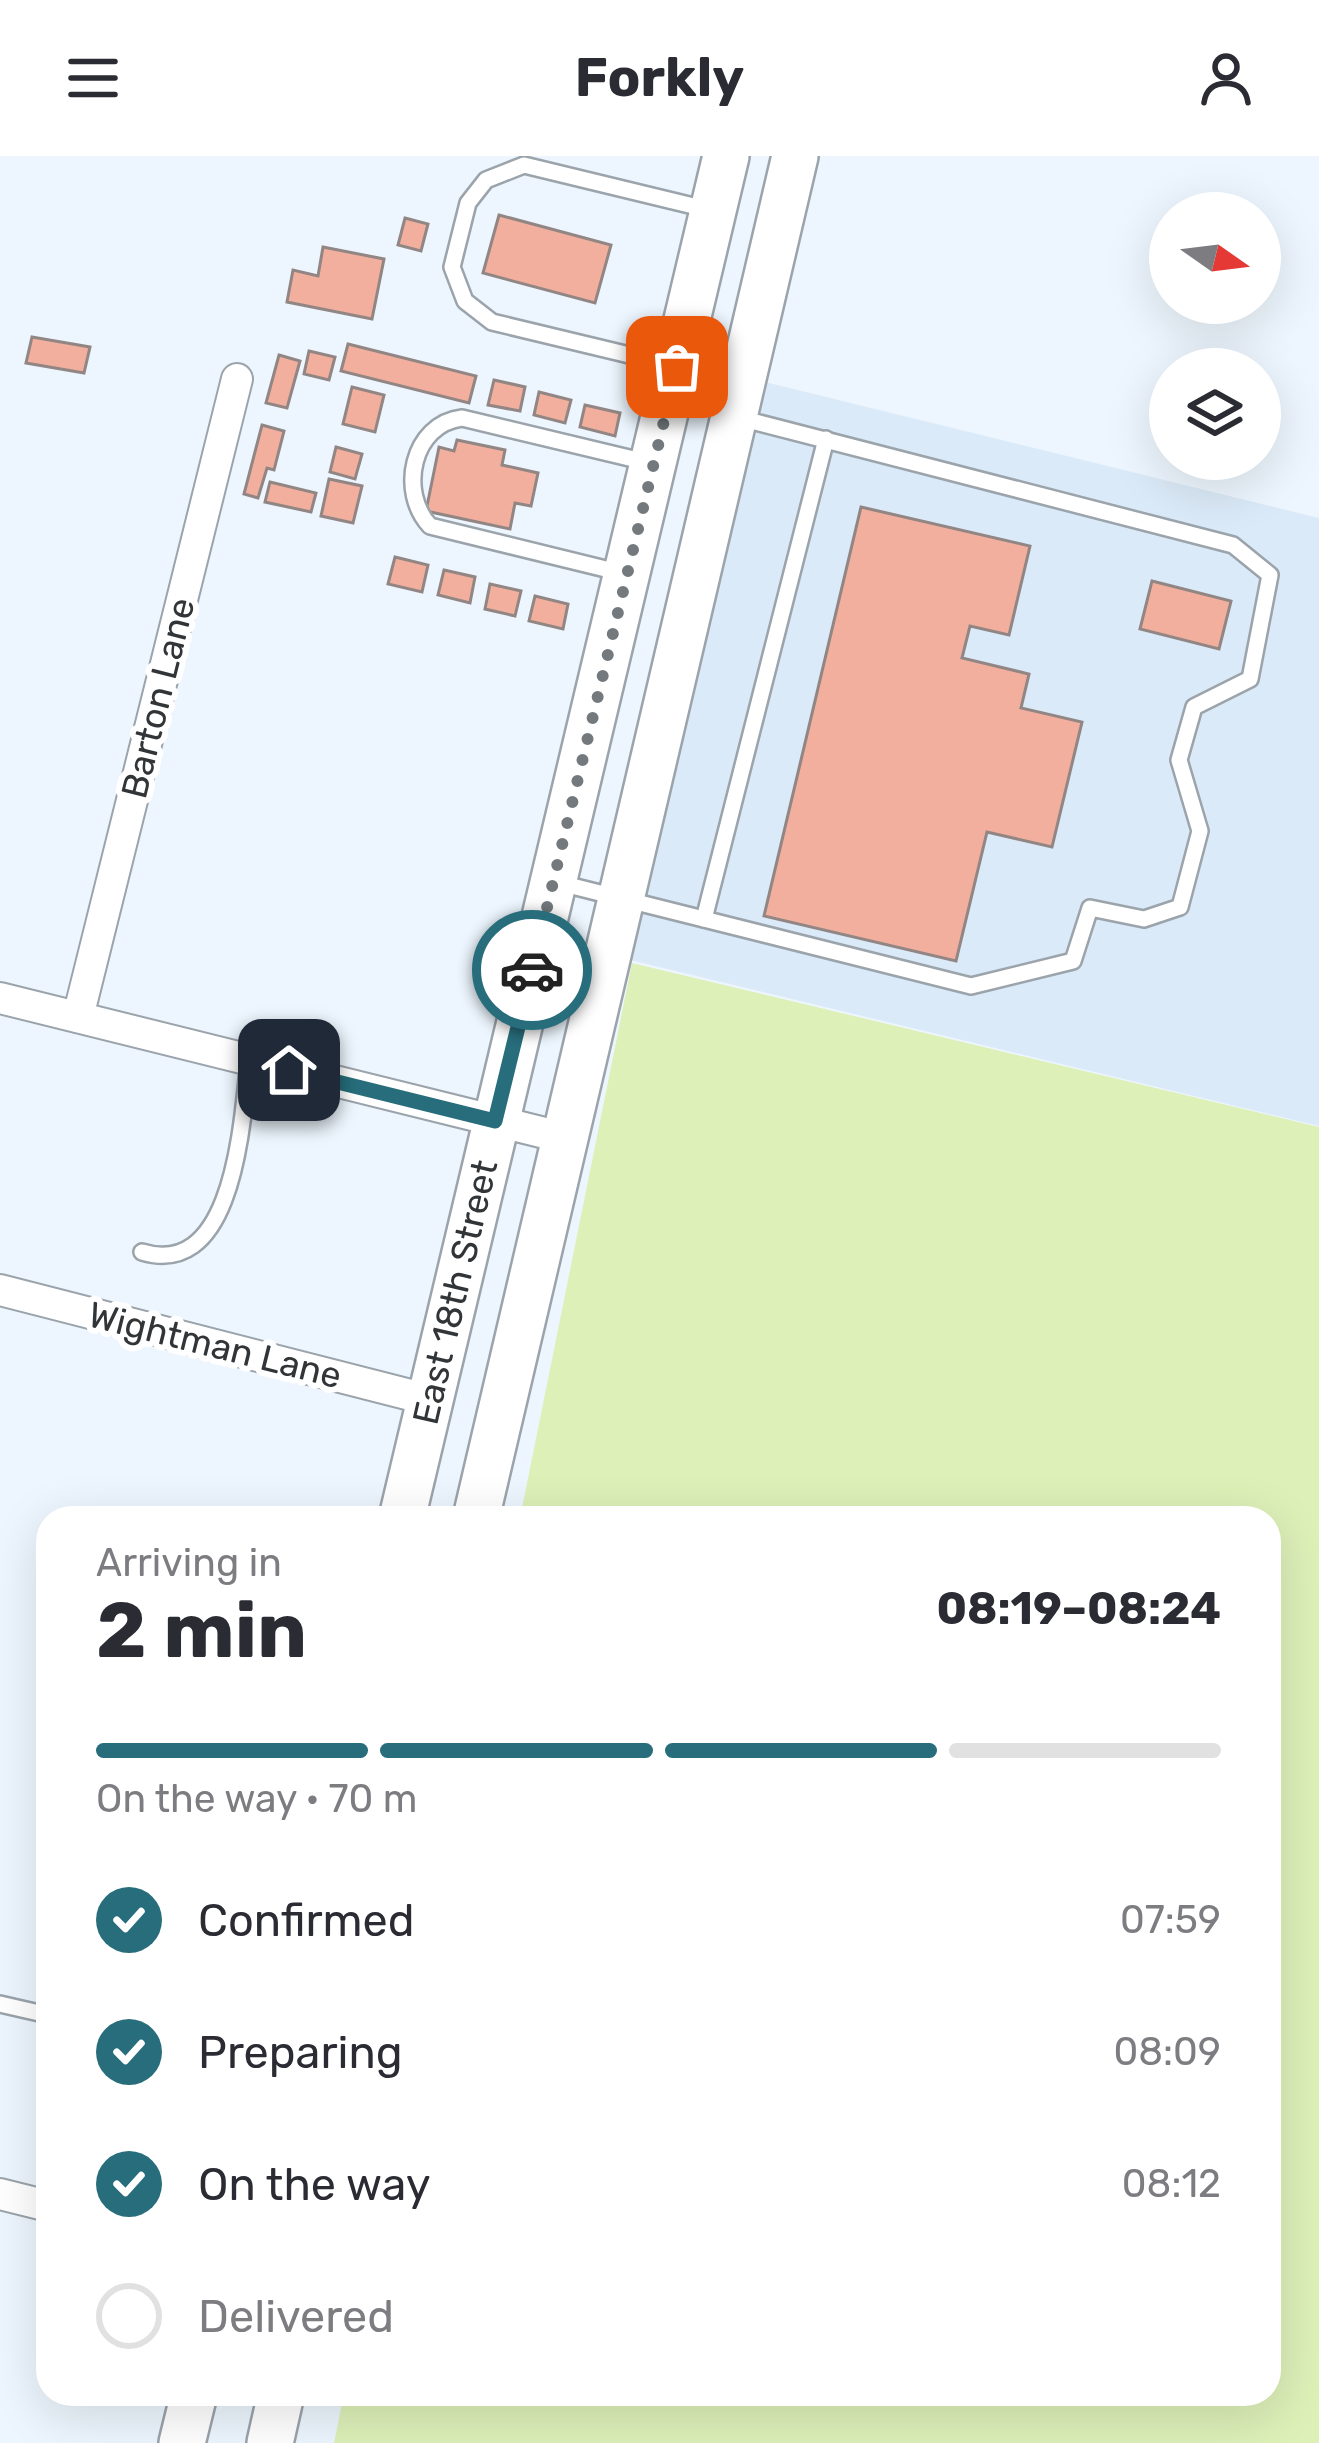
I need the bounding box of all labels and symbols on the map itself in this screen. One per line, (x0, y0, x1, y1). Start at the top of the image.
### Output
north arrow (1149, 192, 1281, 324)
pin (626, 316, 728, 418)
street label: Barton Lane (112, 593, 204, 803)
courier (472, 910, 592, 1030)
pin (238, 1019, 340, 1121)
street label: East 18th Street (404, 1156, 506, 1428)
street label: Wightman Lane (84, 1293, 346, 1397)

